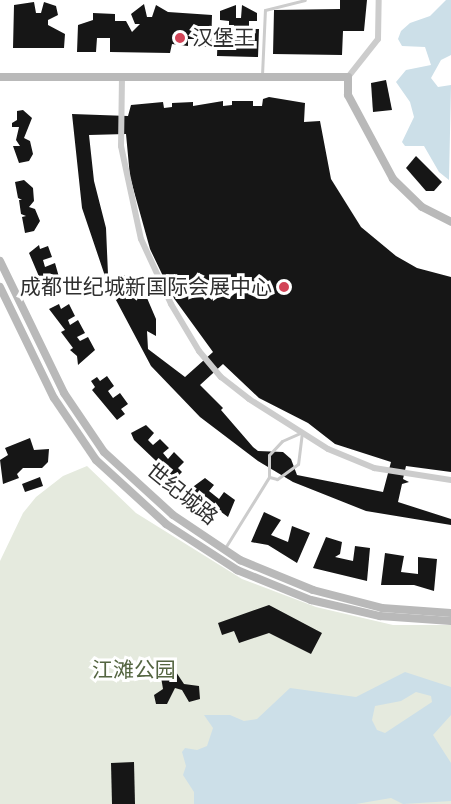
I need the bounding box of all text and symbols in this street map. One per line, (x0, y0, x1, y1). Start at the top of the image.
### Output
place label: 汉堡王 (192, 25, 255, 51)
marker: 汉堡王 (173, 31, 187, 45)
place label: 成都世纪城新国际会展中心 (20, 274, 272, 300)
marker: 成都世纪城新国际会展中心 (277, 280, 291, 294)
street label: 世纪城路 (141, 458, 223, 530)
park label: 江滩公园 (92, 657, 176, 683)

